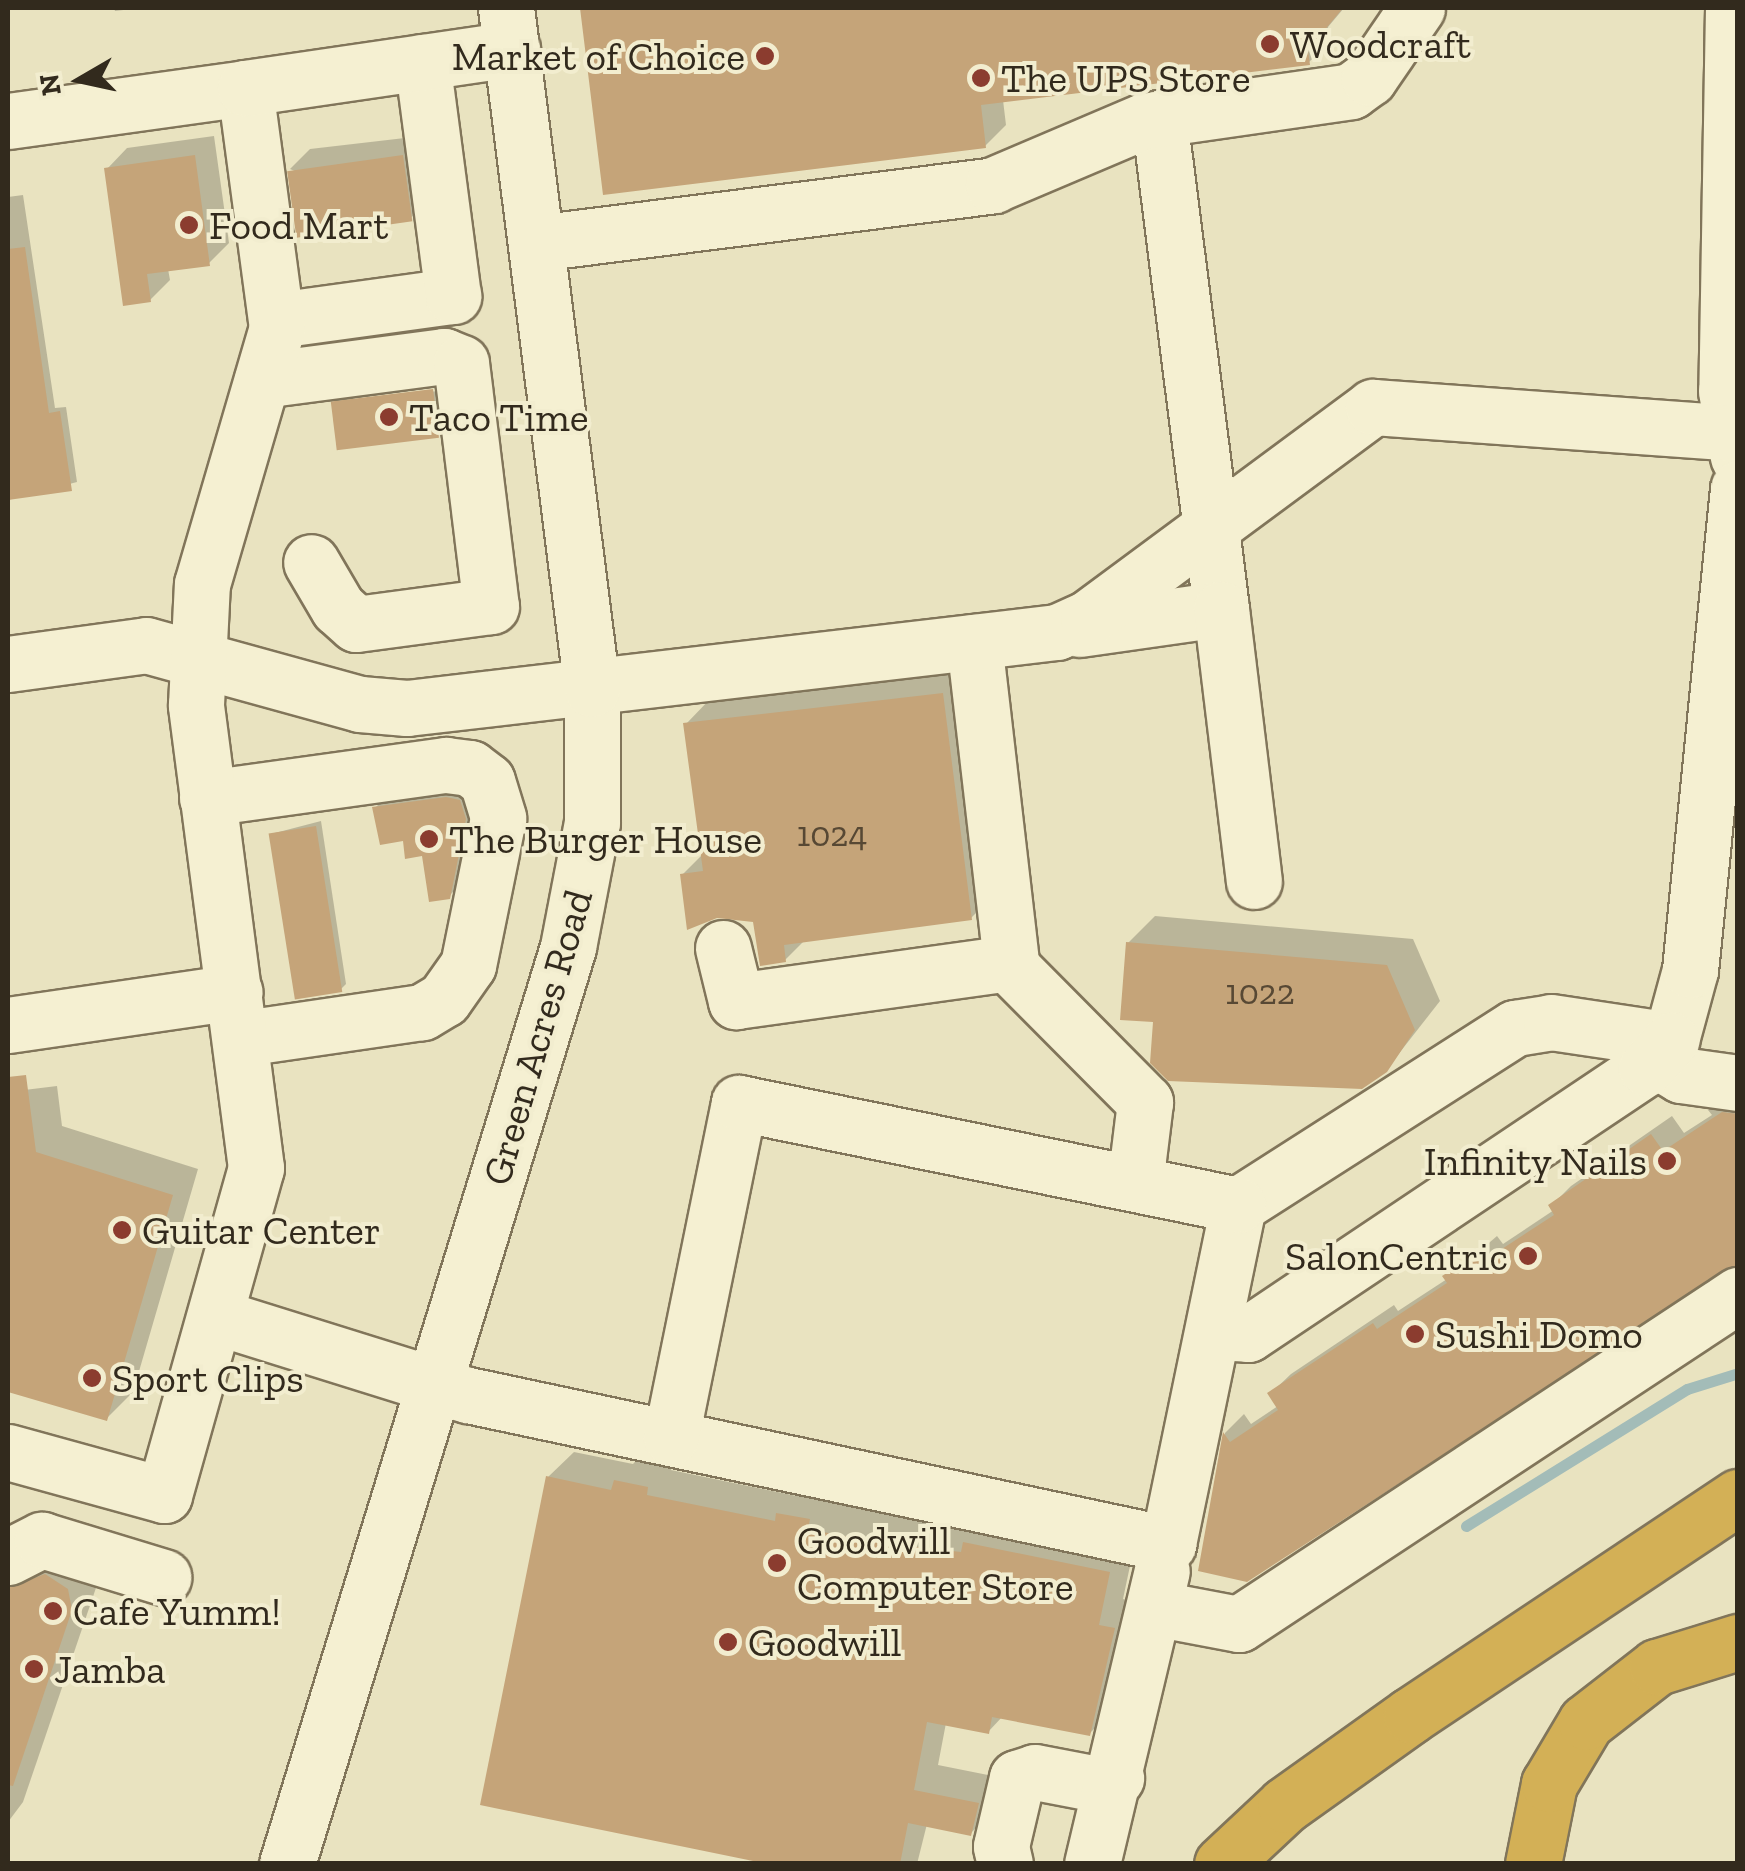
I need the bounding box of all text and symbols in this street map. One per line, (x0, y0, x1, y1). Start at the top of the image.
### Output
place label: Woodcraft (1290, 20, 1471, 68)
north arrow (30, 30, 130, 130)
place label: Market of Choice (452, 32, 745, 80)
marker: Woodcraft (1259, 33, 1281, 55)
marker: Market of Choice (754, 45, 776, 67)
place label: The UPS Store (1001, 54, 1250, 102)
marker: The UPS Store (970, 67, 992, 89)
text: N (32, 72, 68, 98)
place label: Food Mart (209, 201, 388, 249)
marker: Food Mart (178, 214, 200, 236)
place label: Taco Time (409, 393, 589, 441)
marker: Taco Time (378, 406, 400, 428)
house number: 1024 (797, 813, 867, 855)
place label: The Burger House (449, 815, 763, 863)
marker: The Burger House (418, 828, 440, 850)
street label: Green Acres Road (472, 883, 602, 1191)
house number: 1022 (1225, 971, 1295, 1013)
place label: Infinity Nails (1423, 1137, 1647, 1185)
marker: Infinity Nails (1656, 1150, 1678, 1172)
place label: Guitar Center (142, 1206, 381, 1254)
marker: Guitar Center (111, 1219, 133, 1241)
place label: SalonCentric (1285, 1232, 1508, 1280)
marker: SalonCentric (1517, 1245, 1539, 1267)
place label: Sushi Domo (1435, 1310, 1643, 1358)
marker: Sushi Domo (1404, 1323, 1426, 1345)
place label: Sport Clips (112, 1354, 304, 1402)
marker: Sport Clips (81, 1367, 103, 1389)
place label: Goodwill Computer Store (797, 1516, 1074, 1610)
marker: Goodwill Computer Store (766, 1552, 788, 1574)
place label: Cafe Yumm! (73, 1587, 282, 1635)
marker: Cafe Yumm! (42, 1600, 64, 1622)
place label: Goodwill (748, 1618, 901, 1666)
marker: Goodwill (717, 1631, 739, 1653)
place label: Jamba (54, 1645, 166, 1693)
marker: Jamba (23, 1658, 45, 1680)

